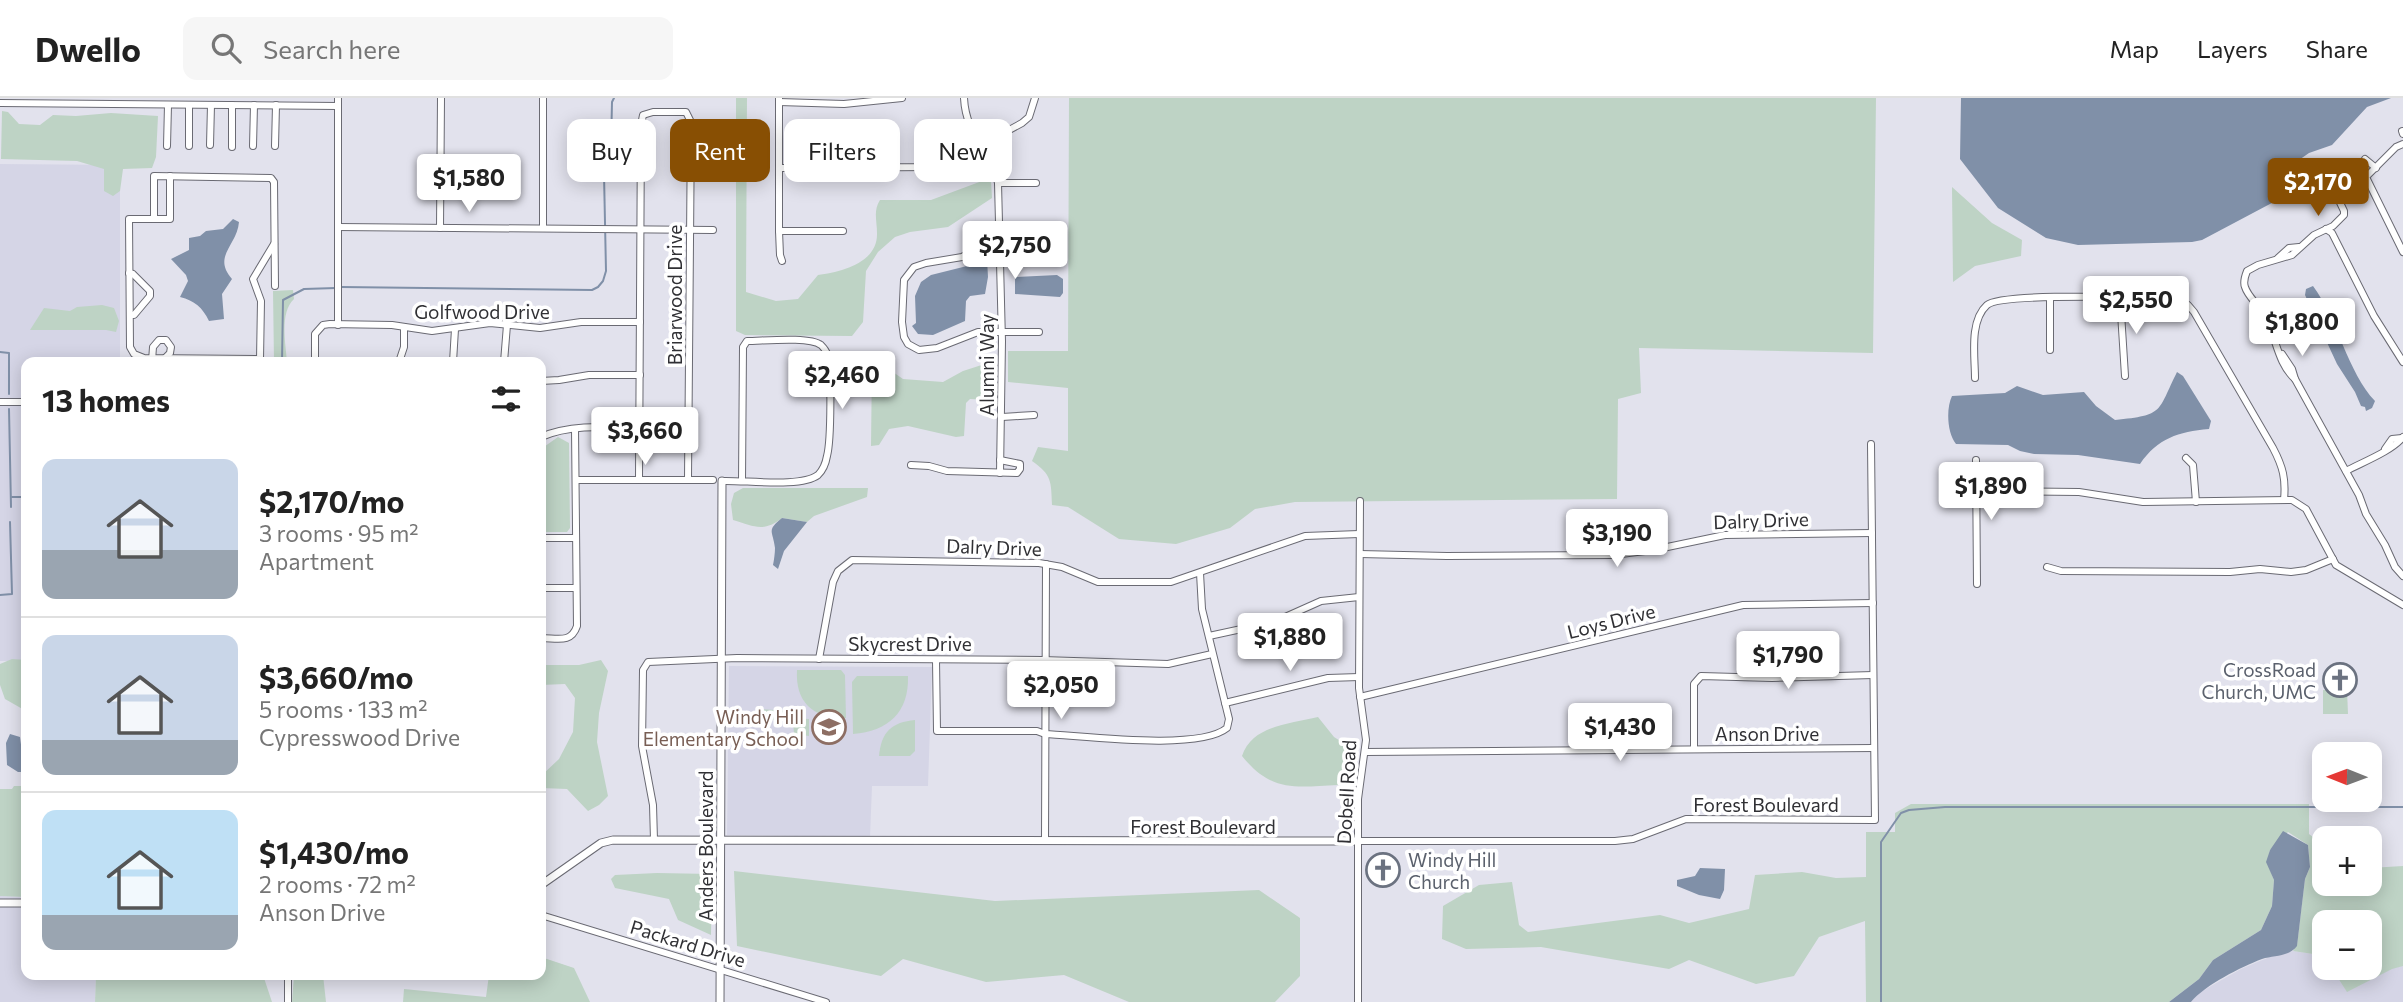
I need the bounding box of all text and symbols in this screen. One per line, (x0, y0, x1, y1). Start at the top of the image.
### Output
search box (183, 17, 673, 80)
text: Dwello (35, 28, 141, 69)
icon: search (207, 29, 245, 67)
text: Search here (263, 33, 401, 64)
text: Map (2110, 34, 2159, 63)
text: Layers (2197, 34, 2268, 63)
text: Share (2306, 34, 2368, 63)
chip: Buy (567, 119, 656, 182)
chip: Rent (670, 119, 770, 182)
chip: Filters (784, 119, 900, 182)
chip: New (914, 119, 1012, 182)
pin: $1,580 (412, 155, 526, 214)
pin: $2,170 (2261, 158, 2375, 218)
text: $1,580 (433, 163, 505, 191)
text: $2,170 (2284, 167, 2352, 195)
pin: $2,750 (958, 222, 1072, 281)
street label: Briarwood Drive (663, 225, 686, 365)
text: $2,750 (978, 230, 1052, 258)
pin: $2,550 (2079, 276, 2193, 336)
text: $2,550 (2099, 285, 2173, 313)
pin: $1,800 (2245, 299, 2359, 358)
street label: Golfwood Drive (414, 300, 550, 323)
text: $1,800 (2265, 307, 2339, 335)
street label: Alumni Way (975, 314, 998, 416)
pin: $2,460 (785, 352, 899, 411)
text: $2,460 (804, 360, 880, 388)
icon: filters (487, 380, 525, 418)
text: 13 homes (42, 381, 170, 418)
pin: $3,660 (588, 408, 702, 467)
text: $3,660 (607, 416, 683, 444)
pin: $1,890 (1934, 462, 2048, 522)
text: $1,890 (1955, 471, 2027, 499)
text: $2,170/mo (259, 482, 405, 519)
icon: home (98, 487, 182, 571)
street label: Dalry Drive (1713, 507, 1809, 533)
pin: $3,190 (1560, 510, 1674, 569)
text: $3,190 (1582, 518, 1652, 546)
text: 3 rooms · 95 m² (259, 519, 418, 547)
street label: Dalry Drive (946, 534, 1042, 560)
text: Apartment (259, 547, 374, 575)
street label: Loys Drive (1565, 599, 1657, 643)
pin: $1,880 (1233, 614, 1347, 673)
text: $1,880 (1254, 622, 1326, 650)
street label: Skycrest Drive (848, 632, 972, 655)
pin: $1,790 (1731, 632, 1845, 691)
text: $1,790 (1752, 640, 1824, 668)
text: $3,660/mo (259, 658, 413, 695)
place label: CrossRoad Church, UMC (2201, 658, 2316, 703)
church icon: CrossRoad Church, UMC (2321, 661, 2359, 699)
pin: $2,050 (1004, 662, 1118, 721)
icon: home (98, 663, 182, 747)
text: $2,050 (1023, 670, 1099, 698)
text: 5 rooms · 133 m² (259, 695, 427, 723)
pin: $1,430 (1563, 704, 1677, 763)
place label: Windy Hill Elementary School (643, 705, 804, 750)
school or university icon: Windy Hill Elementary School (810, 708, 848, 746)
text: $1,430 (1584, 712, 1656, 740)
street label: Anson Drive (1715, 722, 1819, 745)
text: Cypresswood Drive (259, 723, 460, 751)
street label: Dobell Road (1332, 739, 1360, 845)
north arrow (2312, 742, 2382, 812)
map controls (2312, 742, 2382, 980)
street label: Anders Boulevard (694, 770, 717, 922)
street label: Forest Boulevard (1693, 793, 1839, 816)
street label: Forest Boulevard (1130, 815, 1276, 838)
button: + (2312, 826, 2382, 896)
text: $1,430/mo (259, 833, 409, 870)
icon: home (98, 838, 182, 922)
place label: Windy Hill Church (1408, 848, 1496, 893)
church icon: Windy Hill Church (1364, 851, 1402, 889)
text: 2 rooms · 72 m² (259, 870, 416, 898)
text: Anson Drive (259, 898, 385, 926)
button: − (2312, 910, 2382, 980)
street label: Packard Drive (628, 915, 748, 971)

